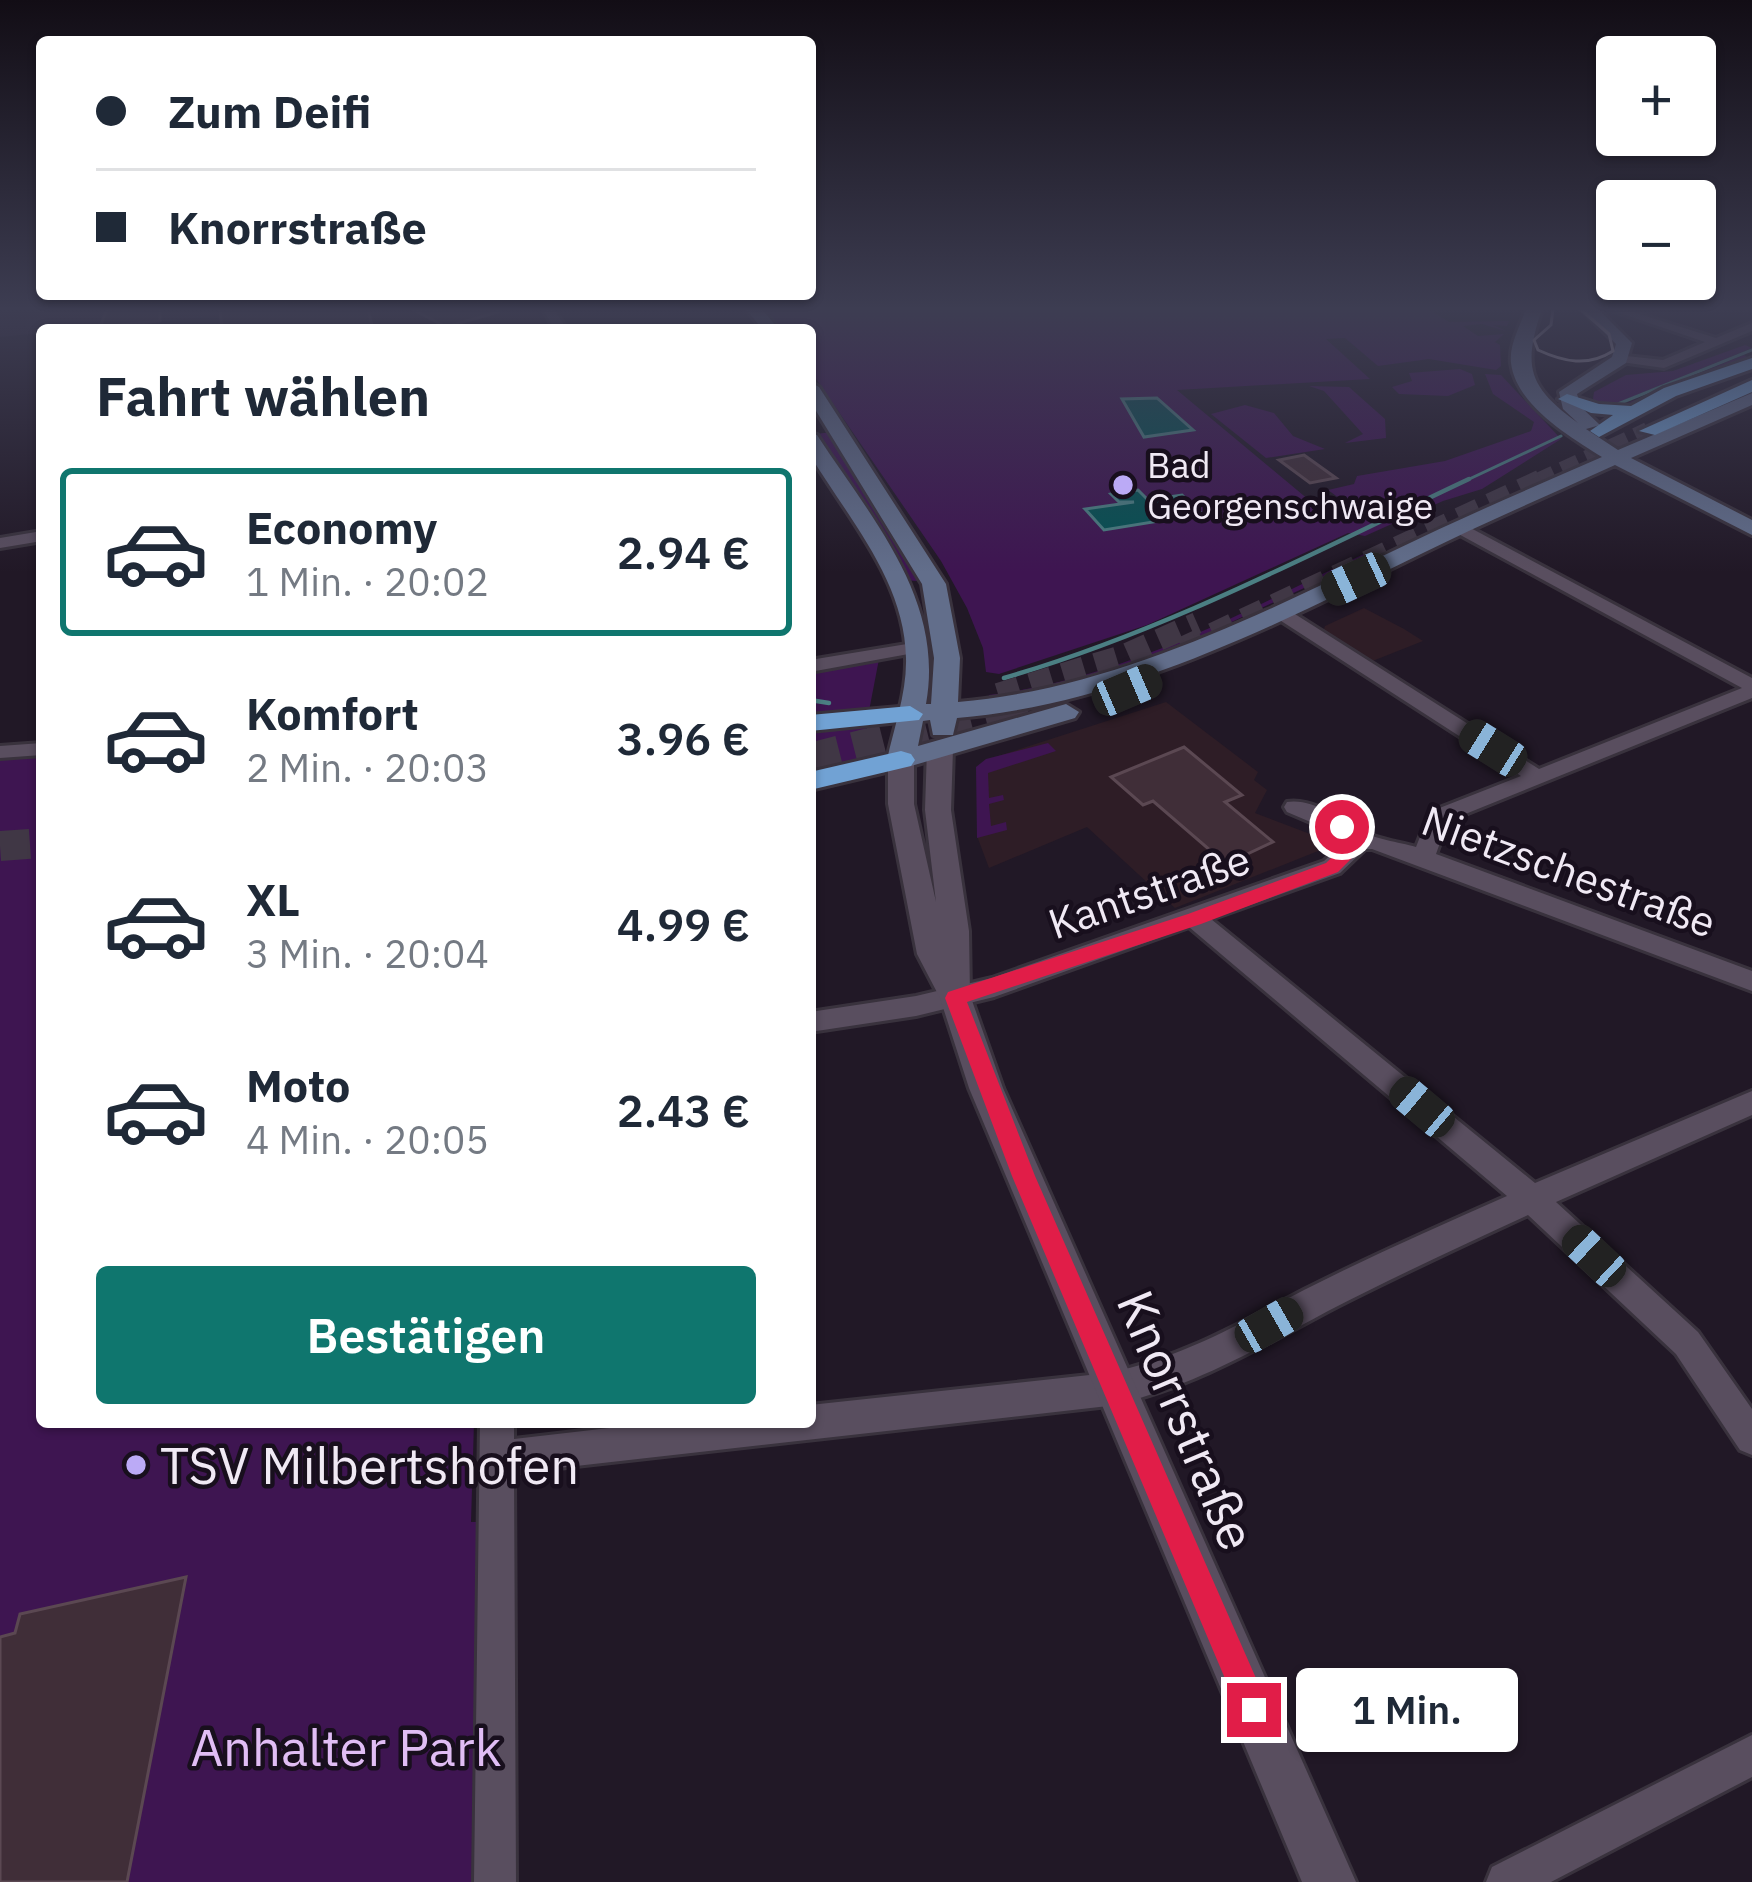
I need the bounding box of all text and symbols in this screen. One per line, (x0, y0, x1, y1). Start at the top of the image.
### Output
map controls (1596, 36, 1716, 300)
button: + (1596, 36, 1716, 156)
text: Zum Deifi (168, 82, 371, 140)
button: − (1596, 180, 1716, 300)
text: Knorrstraße (168, 198, 427, 256)
text: Fahrt wählen (96, 361, 430, 431)
place label: Bad Georgenschwaige (1147, 441, 1433, 529)
marker: Bad Georgenschwaige (1110, 472, 1136, 498)
icon: car (102, 498, 210, 606)
text: Economy (246, 498, 437, 556)
text: 2.94 € (617, 523, 750, 581)
car (1316, 547, 1396, 611)
text: 1 Min. · 20:02 (246, 556, 489, 607)
car (1087, 659, 1167, 721)
icon: car (102, 684, 210, 792)
text: Komfort (246, 684, 419, 742)
text: 3.96 € (617, 709, 750, 767)
car (1453, 714, 1533, 782)
text: 2 Min. · 20:03 (246, 742, 489, 793)
street label: Nietzschestraße (1415, 792, 1723, 950)
route start (1315, 800, 1369, 854)
street label: Kantstraße (1041, 831, 1257, 951)
icon: car (102, 870, 210, 978)
text: XL (246, 870, 300, 928)
text: 4.99 € (617, 895, 750, 953)
text: 3 Min. · 20:04 (246, 928, 489, 979)
icon: car (102, 1056, 210, 1164)
text: Moto (246, 1056, 350, 1114)
car (1383, 1070, 1461, 1144)
text: 2.43 € (617, 1081, 750, 1139)
text: 4 Min. · 20:05 (246, 1114, 489, 1165)
car (1555, 1218, 1633, 1294)
button: Bestätigen (96, 1266, 756, 1404)
street label: Knorrstraße (1103, 1280, 1271, 1560)
car (1229, 1291, 1309, 1359)
place label: TSV Milbertshofen (160, 1432, 579, 1498)
marker: TSV Milbertshofen (123, 1452, 149, 1478)
callout: 1 Min. (1296, 1668, 1518, 1752)
route end (1227, 1683, 1281, 1737)
text: 1 Min. (1352, 1684, 1462, 1735)
park label: Anhalter Park (190, 1714, 502, 1780)

